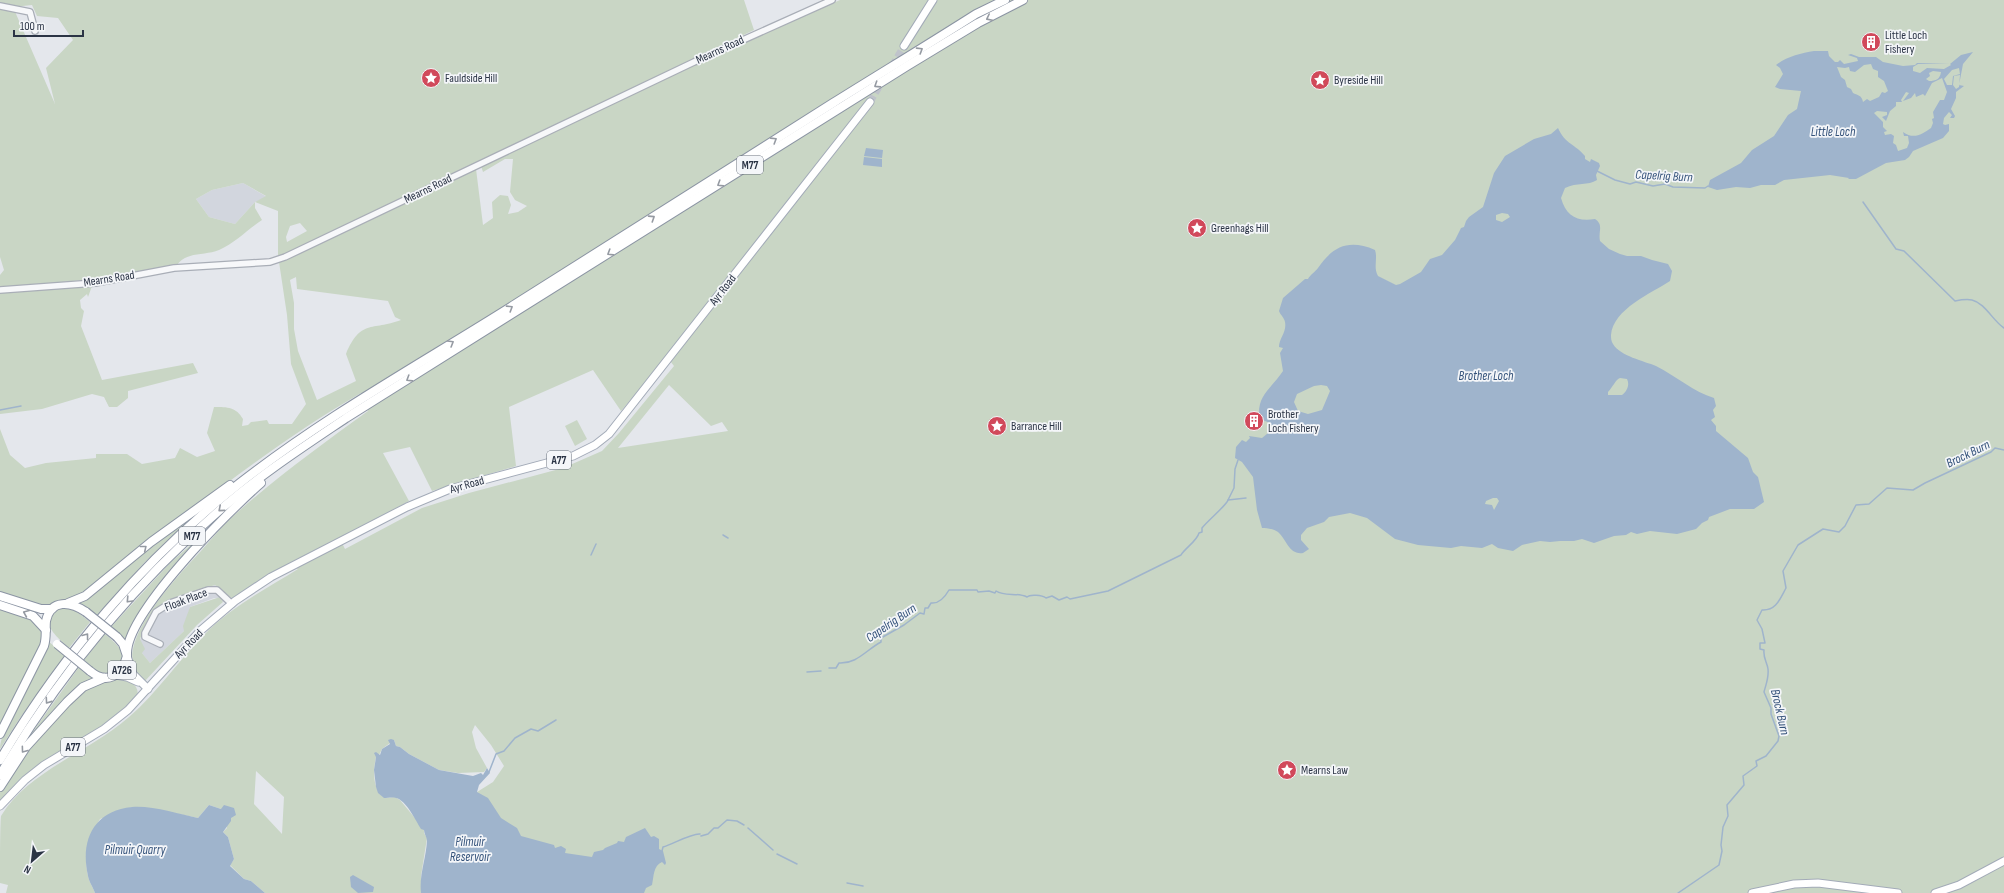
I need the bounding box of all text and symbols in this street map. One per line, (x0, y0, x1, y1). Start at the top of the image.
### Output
scale bar (14, 12, 83, 38)
one-way arrow (985, 13, 993, 20)
text: 100 m (20, 19, 45, 34)
place label: Little Loch Fishery (1885, 28, 1927, 57)
building icon: Little Loch Fishery (1860, 31, 1882, 53)
street label: Mearns Road (694, 32, 746, 68)
one-way arrow (916, 47, 923, 55)
place icon: Fauldside Hill (420, 67, 442, 89)
place icon: Byreside Hill (1309, 69, 1331, 91)
place label: Fauldside Hill (445, 71, 497, 86)
place label: Byreside Hill (1334, 73, 1383, 88)
one-way arrow (875, 80, 882, 87)
water label: Little Loch (1811, 124, 1856, 140)
one-way arrow (769, 138, 776, 145)
road number: M77 (737, 156, 763, 174)
water label: Capelrig Burn (1635, 167, 1694, 186)
street label: Mearns Road (402, 171, 454, 207)
one-way arrow (717, 179, 724, 187)
one-way arrow (648, 215, 655, 222)
place icon: Greenhags Hill (1186, 217, 1208, 239)
place label: Greenhags Hill (1211, 221, 1269, 236)
one-way arrow (607, 248, 614, 256)
street label: Mearns Road (82, 268, 136, 290)
street label: Ayr Road (706, 272, 740, 309)
one-way arrow (506, 305, 513, 312)
one-way arrow (447, 341, 454, 348)
water label: Brother Loch (1459, 368, 1514, 384)
one-way arrow (406, 374, 413, 381)
place label: Brother Loch Fishery (1268, 407, 1319, 436)
building icon: Brother Loch Fishery (1243, 410, 1265, 432)
place icon: Barrance Hill (986, 415, 1008, 437)
place label: Barrance Hill (1011, 419, 1062, 434)
water label: Brock Burn (1944, 436, 1993, 471)
road number: A77 (547, 451, 571, 469)
street label: Ayr Road (447, 473, 486, 497)
one-way arrow (219, 504, 226, 511)
road number: M77 (179, 527, 205, 545)
one-way arrow (140, 545, 147, 552)
street label: Floak Place (163, 585, 210, 615)
one-way arrow (126, 595, 133, 603)
water label: Capelrig Burn (863, 600, 920, 646)
one-way arrow (23, 610, 30, 618)
street label: Ayr Road (171, 626, 207, 663)
one-way arrow (81, 633, 89, 640)
road number: A726 (108, 661, 136, 679)
water label: Brock Burn (1767, 688, 1793, 737)
one-way arrow (45, 697, 52, 704)
road number: A77 (61, 738, 85, 756)
one-way arrow (21, 746, 29, 753)
place icon: Mearns Law (1276, 759, 1298, 781)
place label: Mearns Law (1301, 763, 1348, 778)
water label: Pilmuir Reservoir (450, 834, 491, 865)
north arrow (12, 841, 52, 881)
water label: Pilmuir Quarry (105, 842, 167, 858)
text: N (22, 862, 33, 877)

